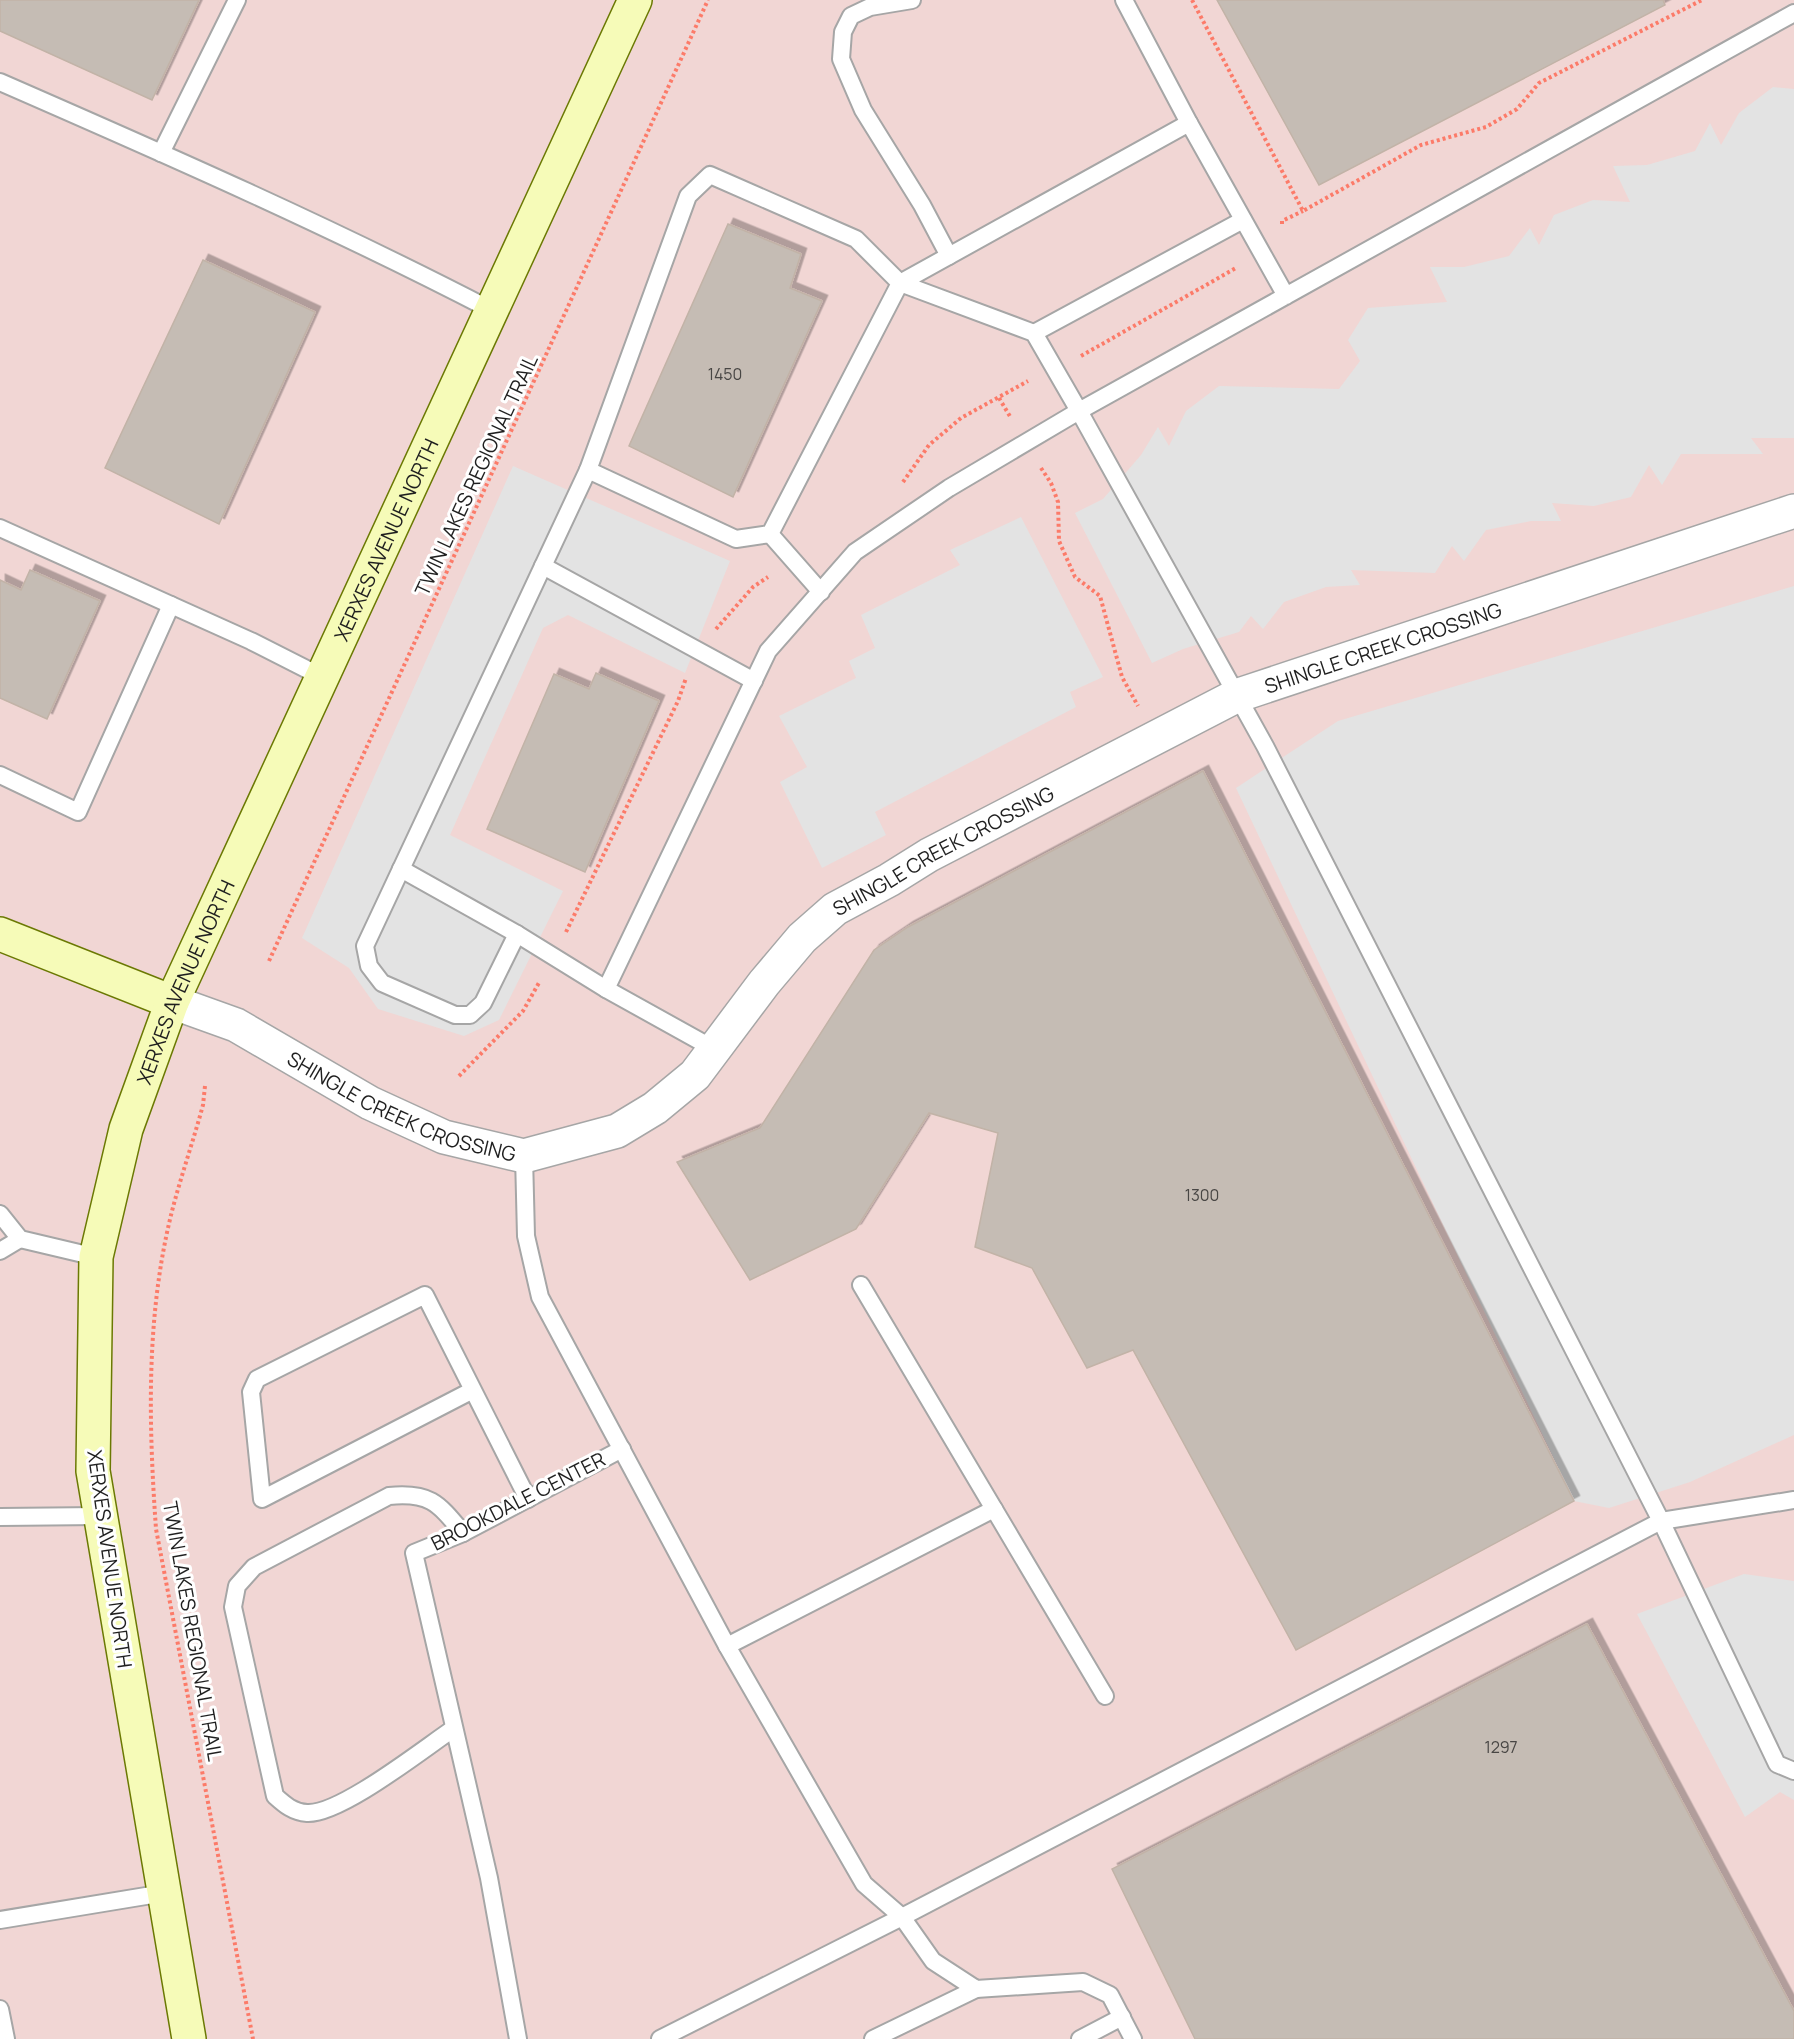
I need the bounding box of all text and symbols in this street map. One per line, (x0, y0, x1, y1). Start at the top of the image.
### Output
street label: TWIN LAKES REGIONAL TRAIL (408, 350, 544, 600)
house number: 1450 (708, 363, 742, 385)
street label: XERXES AVENUE NORTH (327, 434, 444, 645)
street label: SHINGLE CREEK CROSSING (1261, 595, 1505, 699)
street label: SHINGLE CREEK CROSSING (827, 779, 1058, 921)
street label: XERXES AVENUE NORTH (130, 875, 240, 1088)
street label: SHINGLE CREEK CROSSING (283, 1044, 519, 1167)
house number: 1300 (1185, 1184, 1219, 1206)
street label: BROOKDALE CENTER (426, 1445, 610, 1557)
street label: XERXES AVENUE NORTH (81, 1448, 139, 1670)
street label: TWIN LAKES REGIONAL TRAIL (157, 1499, 229, 1763)
house number: 1297 (1484, 1736, 1518, 1758)

